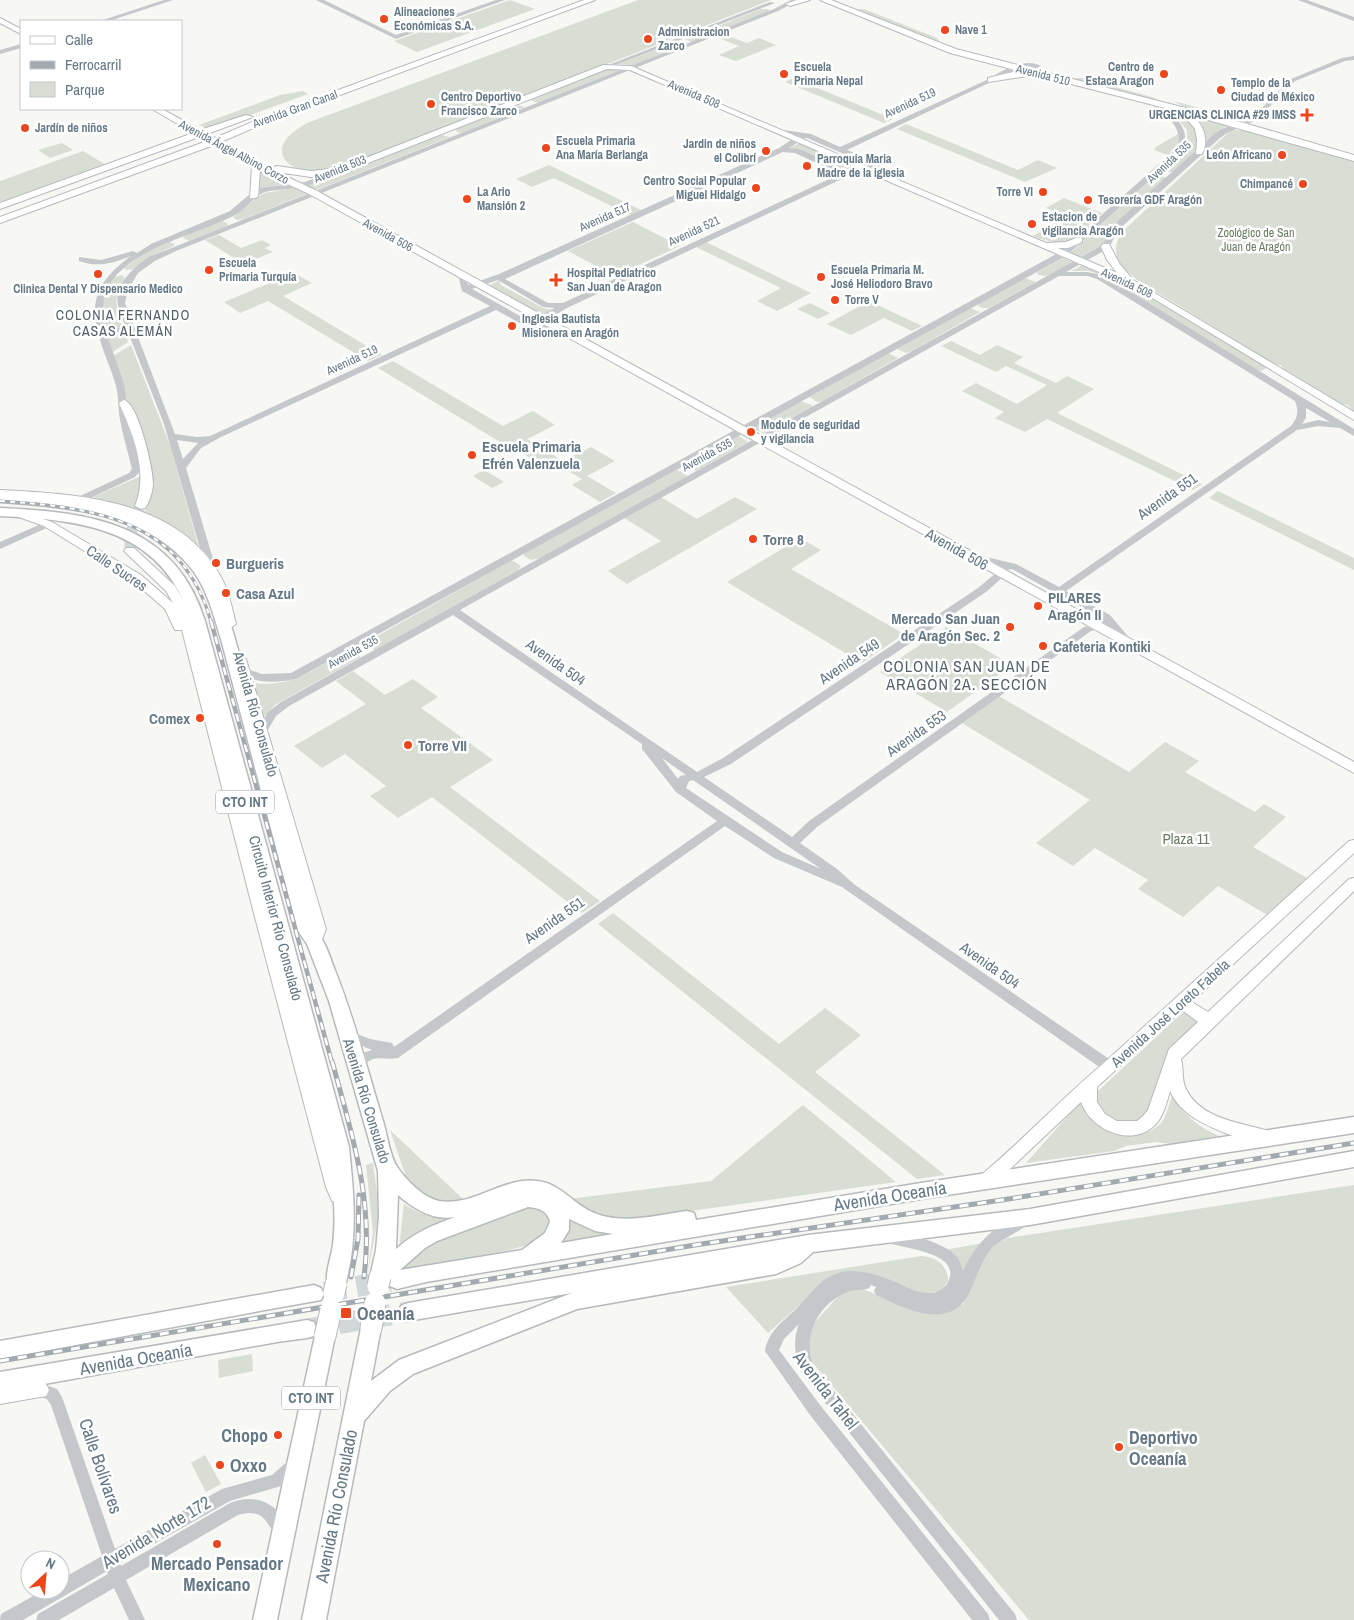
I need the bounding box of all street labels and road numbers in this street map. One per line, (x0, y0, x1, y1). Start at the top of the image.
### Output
street label: Avenida 510 (1013, 60, 1072, 89)
street label: Avenida 508 (665, 75, 722, 112)
street label: Avenida 519 (881, 84, 938, 122)
street label: Avenida Gran Canal (250, 86, 340, 132)
street label: Avenida Ángel Albino Corzo (175, 116, 292, 188)
street label: Avenida 535 (1143, 137, 1195, 187)
street label: Avenida 503 (311, 151, 369, 187)
street label: Avenida 517 (576, 198, 634, 236)
street label: Avenida 521 (665, 212, 723, 250)
street label: Avenida 506 (359, 214, 416, 255)
street label: Avenida 508 (1098, 264, 1155, 302)
street label: Avenida 519 (323, 341, 380, 379)
street label: Avenida 535 (678, 434, 735, 476)
street label: Avenida 551 (1132, 468, 1201, 525)
street label: Avenida 506 (921, 523, 992, 575)
street label: Calle Sucres (82, 540, 152, 596)
street label: Avenida 535 (324, 631, 381, 673)
street label: Avenida 504 (521, 633, 590, 690)
street label: Avenida 549 (814, 633, 884, 690)
street label: Avenida Río Consulado (228, 648, 284, 779)
street label: Avenida 553 (881, 705, 950, 762)
road number: CTO INT (216, 790, 274, 814)
street label: Circuito Interior Río Consulado (244, 833, 308, 1003)
street label: Avenida 551 (519, 892, 588, 949)
street label: Avenida 504 (955, 936, 1024, 993)
street label: Avenida José Loreto Fabela (1105, 954, 1234, 1073)
street label: Avenida Río Consulado (338, 1035, 396, 1166)
street label: Avenida Oceanía (831, 1175, 948, 1217)
street label: Avenida Oceanía (77, 1337, 194, 1381)
street label: Avenida Tahel (787, 1345, 865, 1434)
road number: CTO INT (282, 1386, 340, 1410)
street label: Calle Bolívares (73, 1415, 129, 1517)
street label: Avenida Río Consulado (309, 1427, 363, 1586)
street label: Avenida Norte 172 (96, 1490, 215, 1575)

